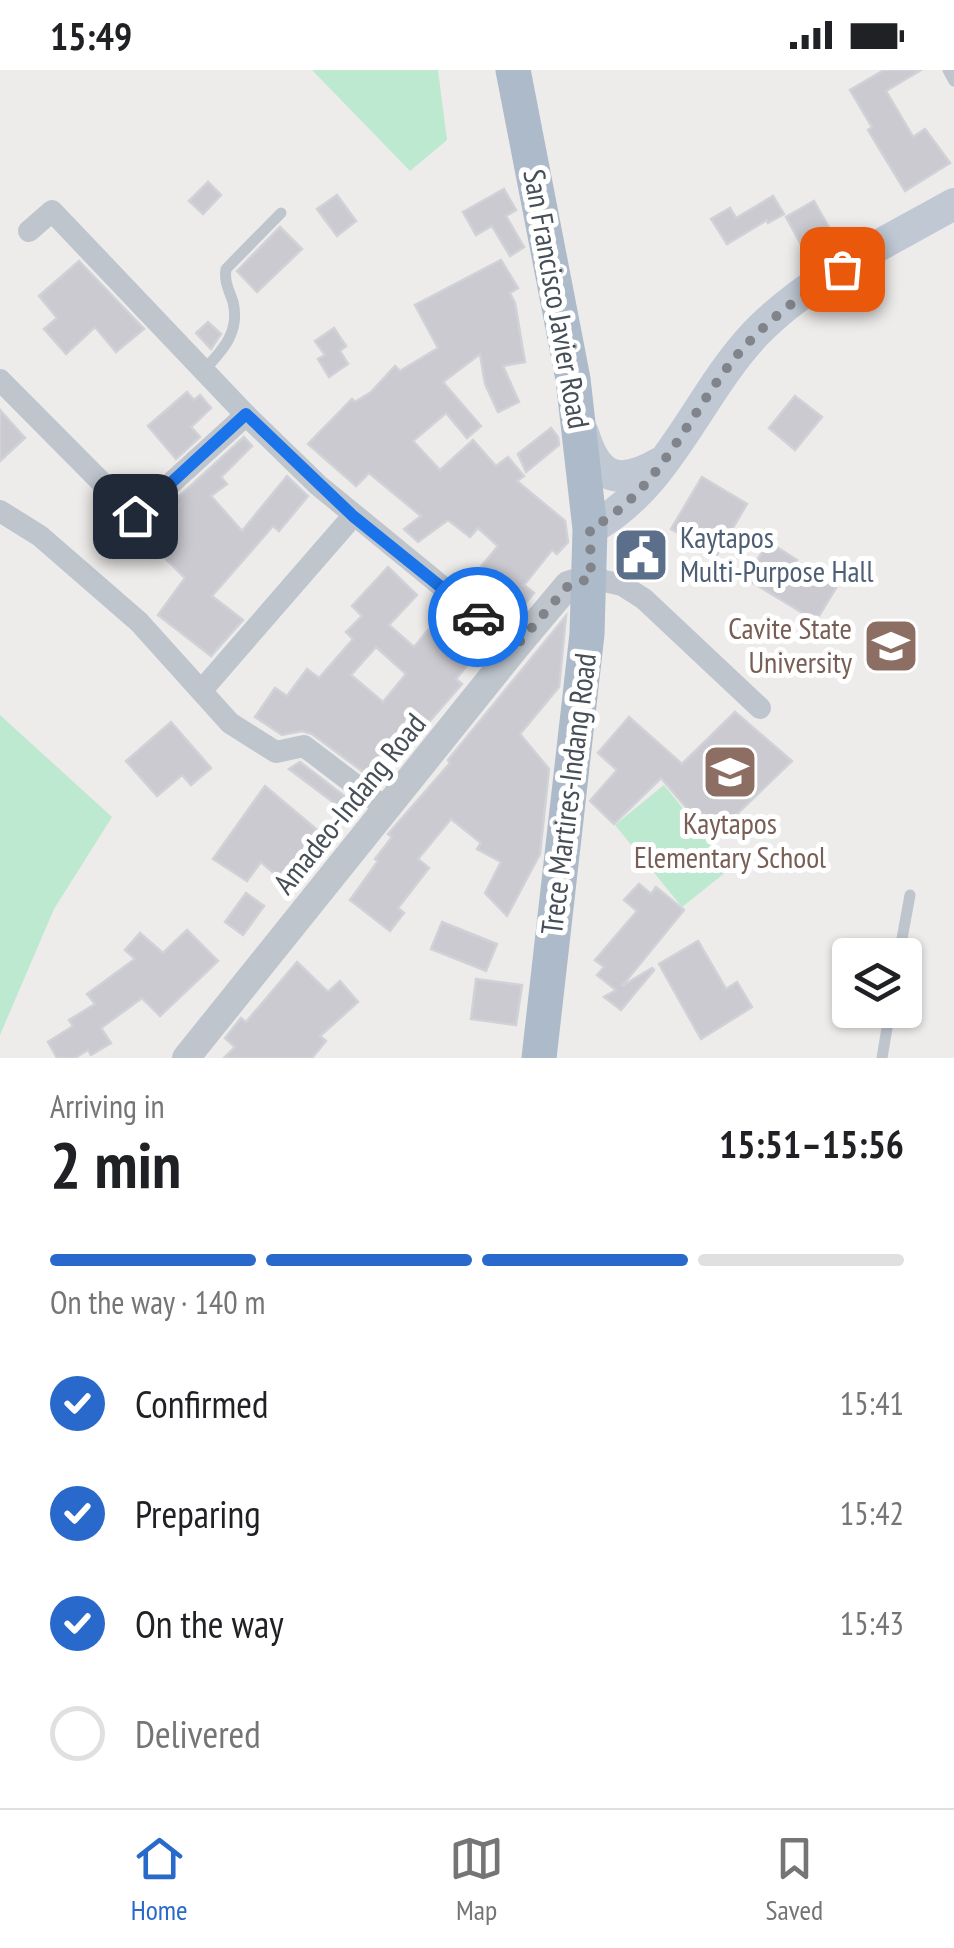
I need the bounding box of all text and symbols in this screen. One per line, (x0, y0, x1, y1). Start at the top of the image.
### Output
text: 15:49 (50, 11, 132, 60)
street label: San Francisco Javier Road (515, 166, 599, 431)
pin (800, 227, 885, 312)
icon: bag (815, 242, 870, 297)
pin (93, 474, 178, 559)
icon: home (108, 489, 163, 544)
place label: Kaytapos Multi-Purpose Hall (680, 517, 874, 590)
public building icon: Kaytapos Multi-Purpose Hall (611, 525, 671, 585)
courier (428, 567, 528, 667)
icon: car (451, 590, 506, 645)
place label: Cavite State University (728, 608, 853, 681)
school or university icon: Cavite State University (861, 616, 921, 676)
street label: Trece Martires-Indang Road (531, 651, 604, 937)
street label: Amadeo-Indang Road (264, 705, 434, 901)
school or university icon: Kaytapos Elementary School (700, 742, 760, 802)
place label: Kaytapos Elementary School (634, 803, 826, 876)
map controls (832, 938, 922, 1028)
button: layers (832, 938, 922, 1028)
text: Arriving in (50, 1085, 165, 1127)
text: 15:51–15:56 (719, 1119, 904, 1168)
text: 2 min (50, 1122, 181, 1206)
text: On the way · 140 m (50, 1281, 265, 1323)
icon: check (50, 1376, 105, 1431)
text: Confirmed (135, 1379, 268, 1428)
text: 15:41 (840, 1382, 904, 1424)
icon: check (50, 1486, 105, 1541)
text: Preparing (135, 1489, 261, 1538)
text: 15:42 (840, 1492, 904, 1534)
icon: check (50, 1596, 105, 1651)
text: On the way (135, 1599, 283, 1648)
text: 15:43 (840, 1602, 904, 1644)
text: Delivered (135, 1709, 261, 1758)
tab: Home (131, 1831, 188, 1928)
tab: Map (449, 1831, 504, 1928)
tab: Saved (766, 1831, 823, 1928)

